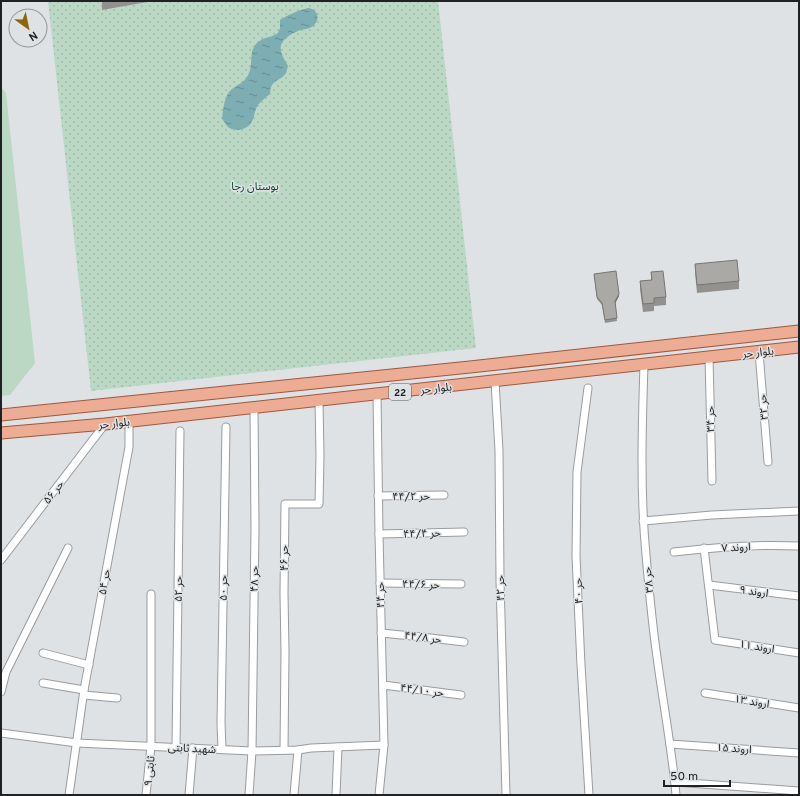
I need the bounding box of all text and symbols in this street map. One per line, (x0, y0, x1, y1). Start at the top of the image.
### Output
north arrow (8, 8, 48, 48)
text: N (26, 28, 40, 44)
park label: بوستان رجا (231, 180, 279, 194)
street label: بلوار حر (741, 344, 775, 362)
street label: بلوار حر (419, 380, 453, 398)
road number: 22 (389, 384, 411, 400)
street label: حر ۳۲ (756, 393, 772, 420)
street label: حر ۳۴ (704, 405, 718, 432)
street label: بلوار حر (97, 415, 131, 433)
street label: حر ۵۶ (40, 478, 68, 507)
street label: حر ۴۴/۲ (392, 490, 431, 504)
street label: حر ۴۴/۴ (403, 526, 442, 542)
street label: اروند ۷ (721, 540, 751, 556)
street label: حر ۴۶ (278, 544, 292, 571)
street label: حر ۴۸ (248, 565, 262, 592)
street label: حر ۳۸ (641, 566, 657, 594)
street label: حر ۵۴ (96, 568, 114, 596)
street label: حر ۵۰ (217, 574, 231, 601)
street label: حر ۴۲ (494, 574, 508, 601)
street label: حر ۵۲ (172, 575, 186, 602)
street label: حر ۴۰ (572, 577, 586, 604)
street label: حر ۴۴/۶ (402, 578, 440, 592)
street label: حر ۴۴ (374, 581, 388, 608)
street label: اروند ۹ (738, 583, 769, 601)
street label: حر ۴۴/۸ (403, 629, 443, 647)
street label: اروند ۱۱ (738, 637, 776, 657)
street label: حر ۴۴/۱۰ (399, 681, 445, 701)
street label: اروند ۱۳ (733, 692, 771, 712)
street label: شهید ثابتی (167, 741, 217, 757)
street label: اروند ۱۵ (716, 741, 752, 757)
street label: ثابتی ۹ (141, 755, 159, 787)
scale bar (664, 762, 730, 788)
text: 50 m (670, 769, 698, 785)

